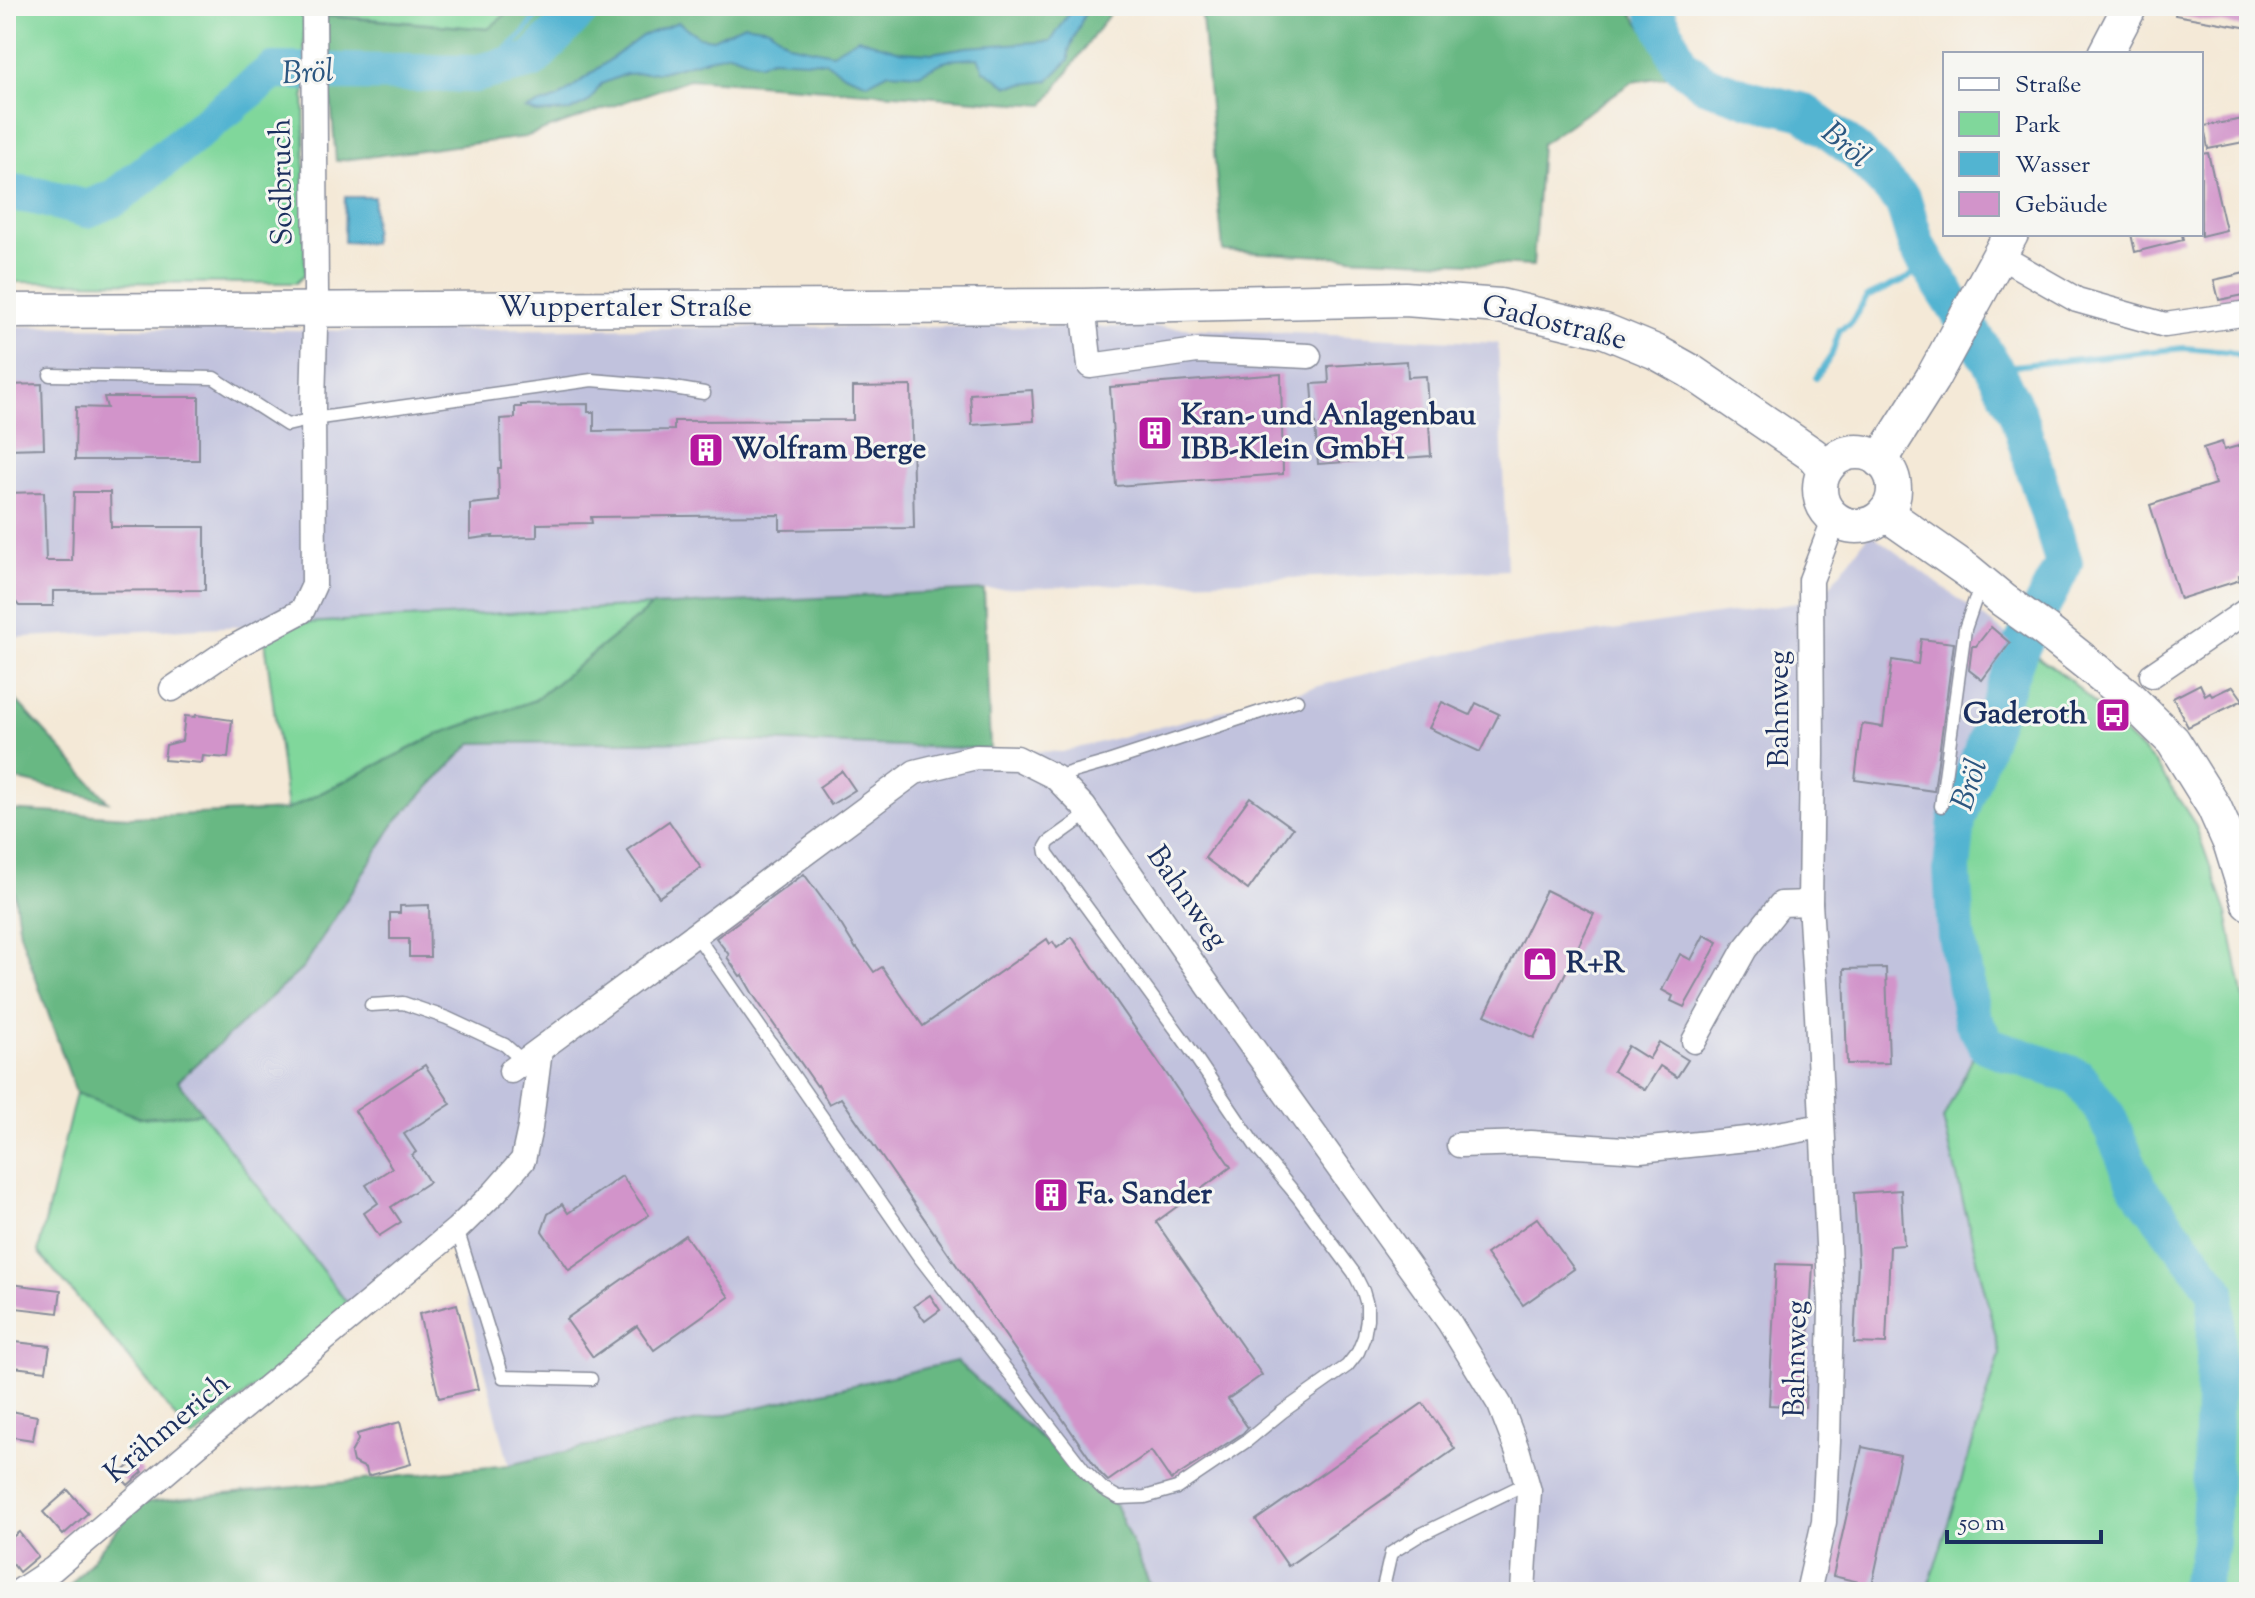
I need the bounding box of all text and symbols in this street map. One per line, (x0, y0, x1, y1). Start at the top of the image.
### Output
water label: Bröl (281, 50, 335, 98)
legend (1943, 52, 2203, 236)
text: Straße (2015, 69, 2081, 103)
text: Park (2015, 109, 2061, 143)
water label: Bröl (1810, 112, 1880, 180)
street label: Sodbruch (260, 118, 306, 246)
text: Wasser (2015, 149, 2090, 183)
text: Gebäude (2015, 189, 2108, 223)
street label: Gadostraße (1477, 285, 1631, 363)
street label: Wuppertaler Straße (498, 287, 752, 330)
place label: Kran- und Anlagenbau IBB-Klein GmbH (1181, 395, 1477, 472)
building icon: Kran- und Anlagenbau IBB-Klein GmbH (1136, 414, 1174, 452)
place label: Wolfram Berge (732, 429, 926, 472)
building icon: Wolfram Berge (687, 431, 725, 469)
street label: Bahnweg (1759, 650, 1802, 768)
place label: Gaderoth (1963, 694, 2087, 737)
bus stop icon: Gaderoth (2094, 696, 2132, 734)
water label: Bröl (1941, 753, 2001, 817)
street label: Bahnweg (1135, 838, 1237, 958)
place label: R+R (1566, 943, 1625, 986)
shop icon: R+R (1521, 945, 1559, 983)
place label: Fa. Sander (1077, 1174, 1213, 1217)
building icon: Fa. Sander (1032, 1176, 1070, 1214)
street label: Bahnweg (1774, 1300, 1820, 1418)
street label: Krähmerich (96, 1363, 241, 1495)
scale bar (1947, 1494, 2101, 1544)
text: 50 m (1957, 1507, 2005, 1541)

